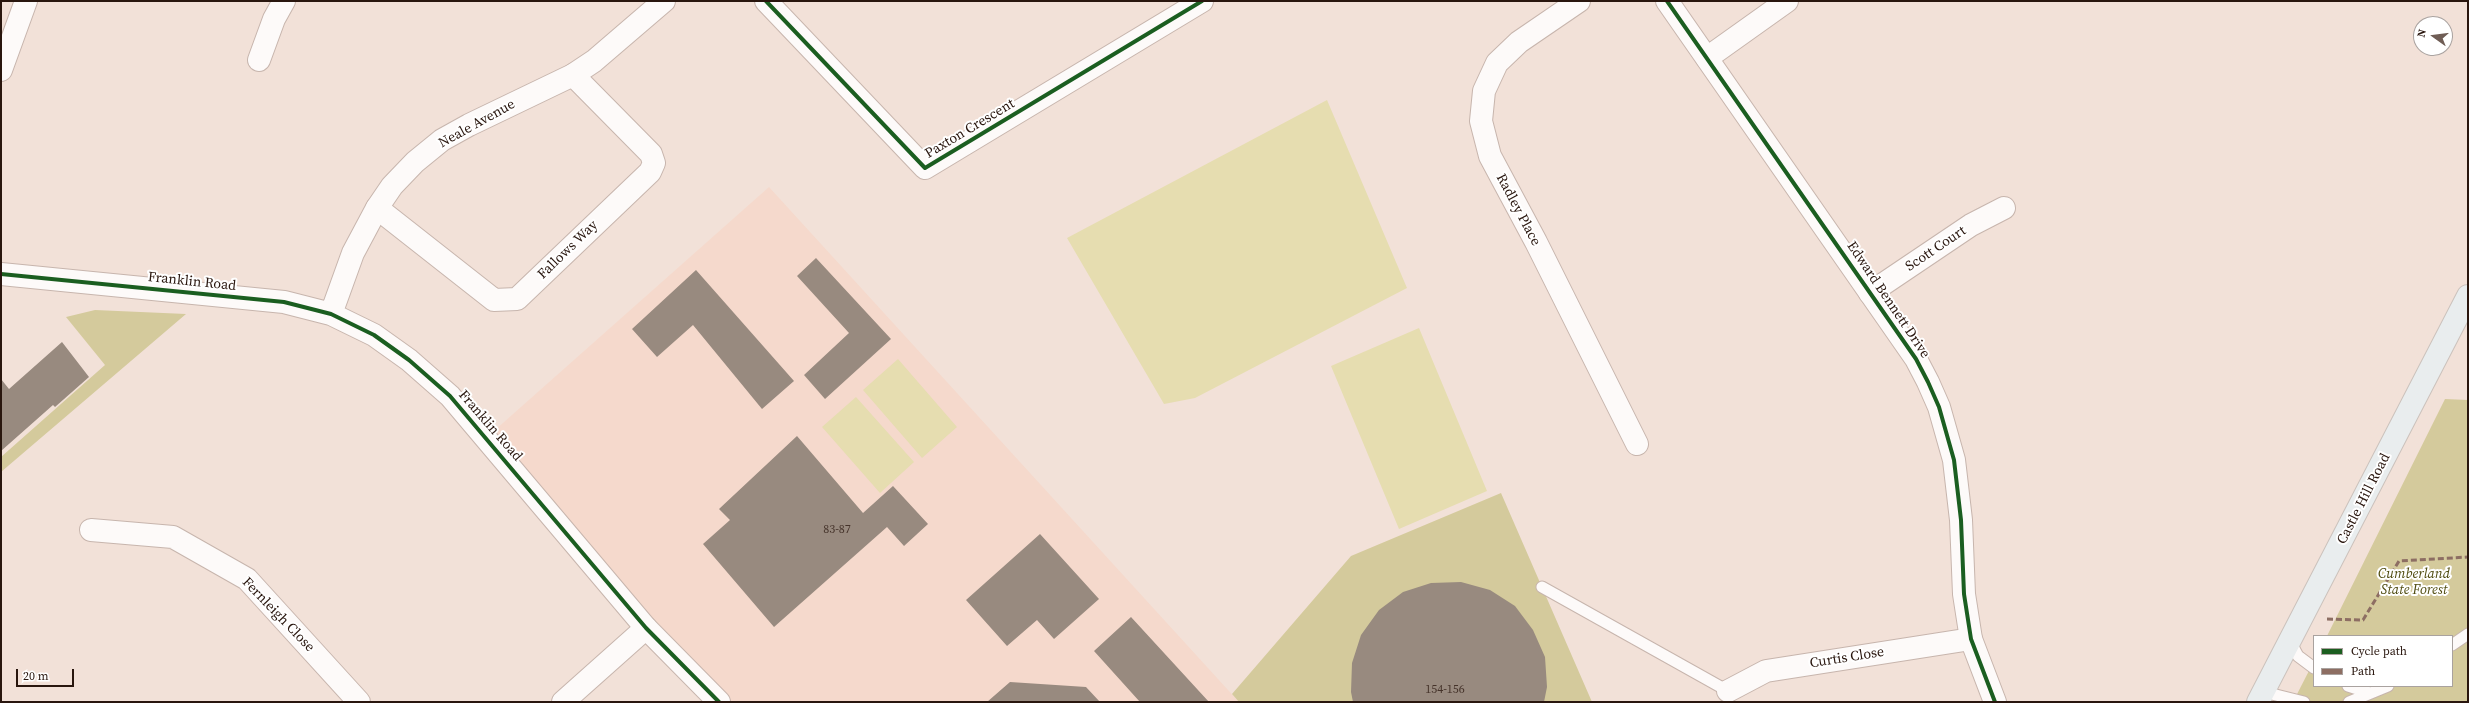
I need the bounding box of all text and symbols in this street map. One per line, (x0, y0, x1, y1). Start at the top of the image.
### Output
north arrow (2413, 16, 2453, 56)
text: N (2414, 28, 2430, 39)
street label: Neale Avenue (436, 96, 518, 152)
street label: Paxton Crescent (922, 96, 1018, 162)
street label: Radley Place (1492, 171, 1544, 249)
street label: Fallows Way (534, 217, 602, 283)
street label: Scott Court (1903, 223, 1969, 275)
street label: Edward Bennett Drive (1843, 238, 1933, 362)
street label: Franklin Road (147, 269, 237, 295)
street label: Franklin Road (455, 387, 525, 465)
street label: Castle Hill Road (2334, 451, 2394, 547)
house number: 83-87 (823, 523, 851, 537)
park label: Cumberland State Forest (2378, 566, 2450, 598)
street label: Fernleigh Close (238, 574, 318, 656)
legend (2313, 635, 2453, 687)
text: Cycle path (2351, 643, 2407, 659)
street label: Curtis Close (1809, 644, 1885, 672)
scale bar (18, 661, 76, 687)
text: Path (2351, 663, 2375, 679)
text: 20 m (23, 668, 49, 684)
house number: 154-156 (1425, 683, 1465, 697)

